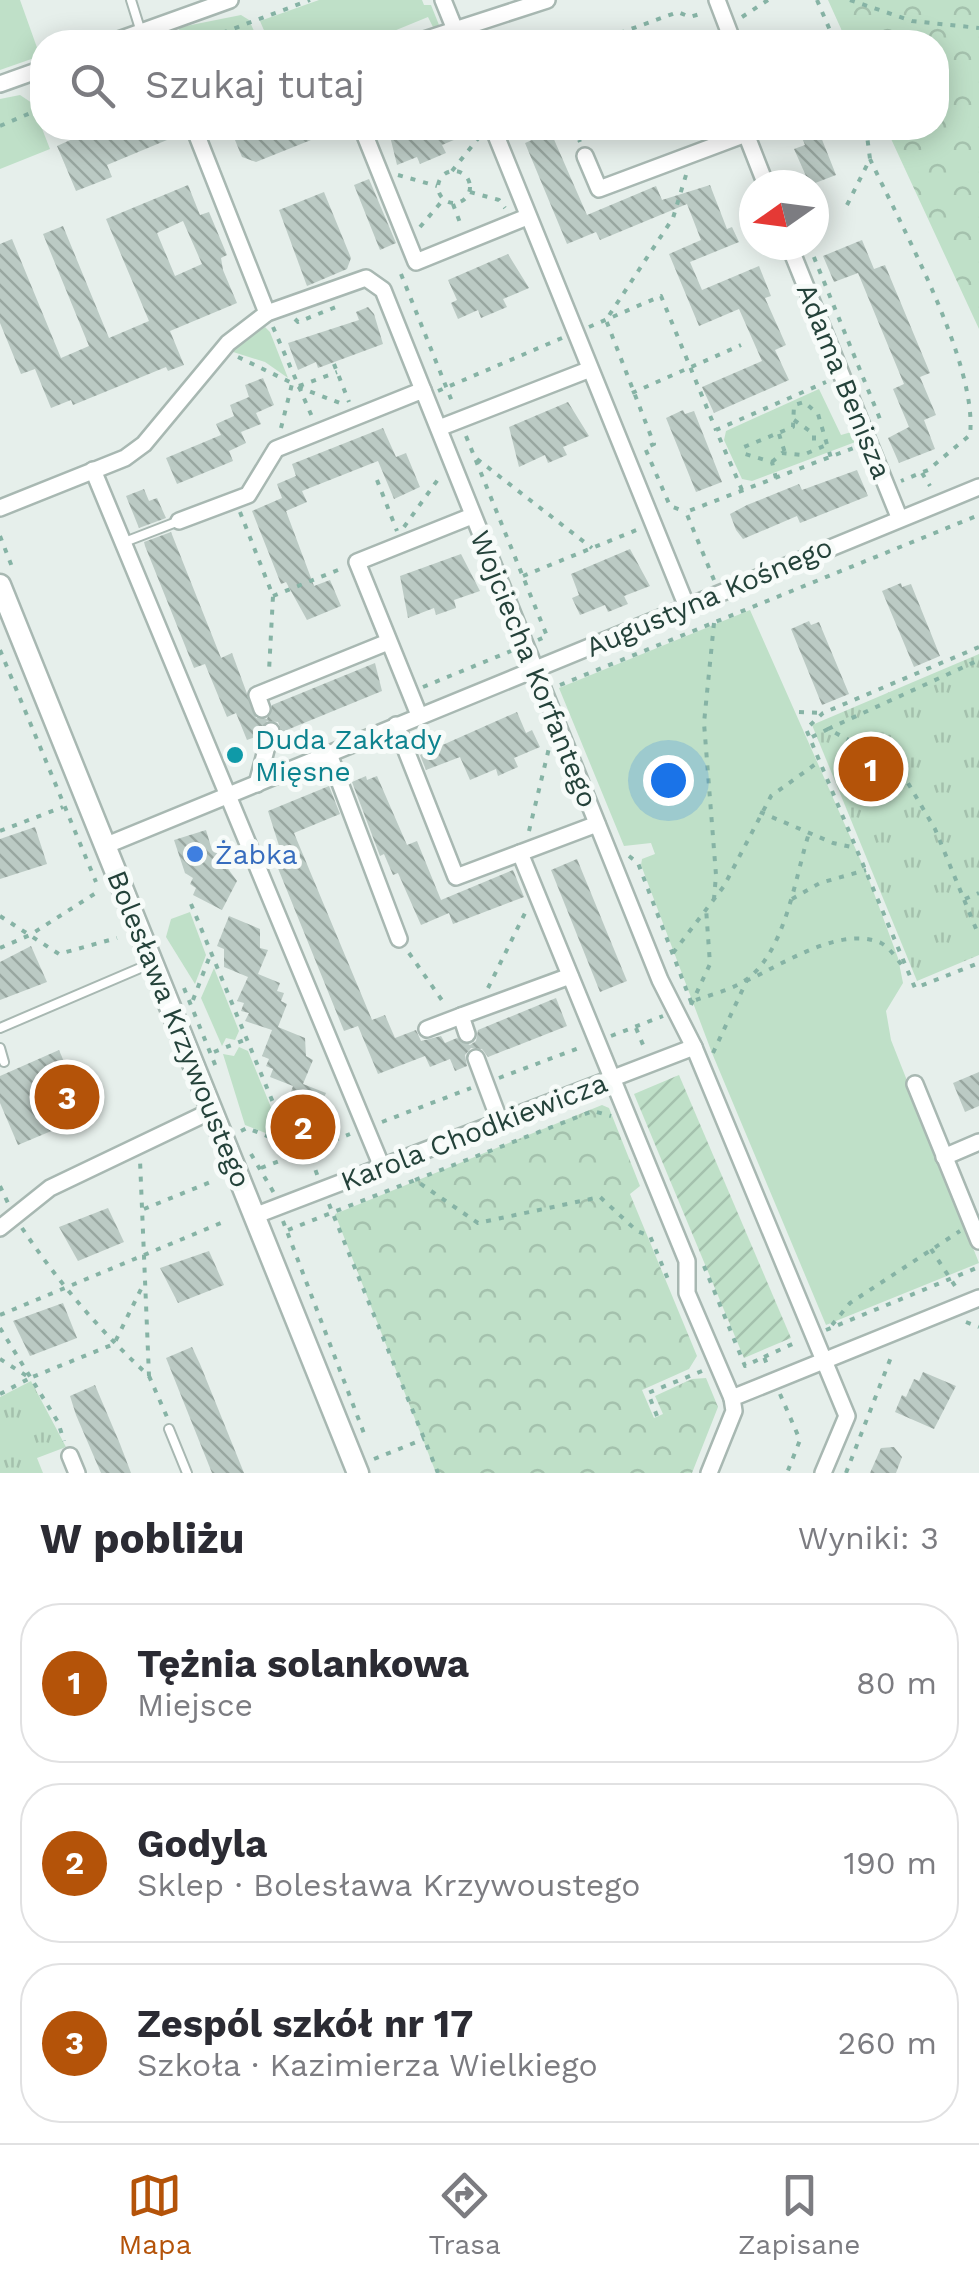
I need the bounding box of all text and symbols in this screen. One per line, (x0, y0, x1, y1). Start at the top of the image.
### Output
search box (30, 30, 949, 140)
icon: search (65, 58, 120, 113)
text: Szukaj tutaj (145, 63, 365, 107)
north arrow (739, 170, 829, 260)
street label: Adama Benisza (790, 278, 898, 484)
street label: Wojciecha Korfantego (463, 526, 605, 812)
street label: Augustyna Kośnego (581, 530, 837, 664)
place label: Duda Zakłady Mięsne (255, 723, 442, 788)
pin: 1 (838, 732, 904, 806)
marker: Duda Zakłady Mięsne (224, 744, 246, 766)
your location (643, 755, 694, 806)
place label: Żabka (215, 838, 298, 871)
marker: Żabka (184, 843, 206, 865)
street label: Bolesława Krzywoustego (100, 866, 258, 1192)
pin: 3 (34, 1060, 100, 1134)
street label: Karola Chodkiewicza (336, 1066, 612, 1198)
pin: 2 (270, 1090, 336, 1164)
text: W pobliżu (40, 1514, 245, 1563)
text: Wyniki: 3 (798, 1519, 939, 1557)
text: Tężnia solankowa (137, 1642, 469, 1686)
text: 1 (68, 1664, 81, 1702)
text: 80 m (856, 1664, 937, 1702)
text: Miejsce (137, 1686, 253, 1724)
text: Godyla (137, 1822, 267, 1866)
text: 2 (65, 1844, 84, 1882)
text: 190 m (843, 1844, 937, 1882)
text: Sklep · Bolesława Krzywoustego (137, 1866, 640, 1904)
text: Zespól szkół nr 17 (137, 2002, 473, 2046)
text: 3 (65, 2024, 84, 2062)
text: 260 m (838, 2024, 937, 2062)
text: Szkoła · Kazimierza Wielkiego (137, 2046, 598, 2084)
tab: Mapa (118, 2168, 191, 2261)
tab: Trasa (428, 2168, 501, 2261)
tab: Zapisane (738, 2168, 860, 2261)

